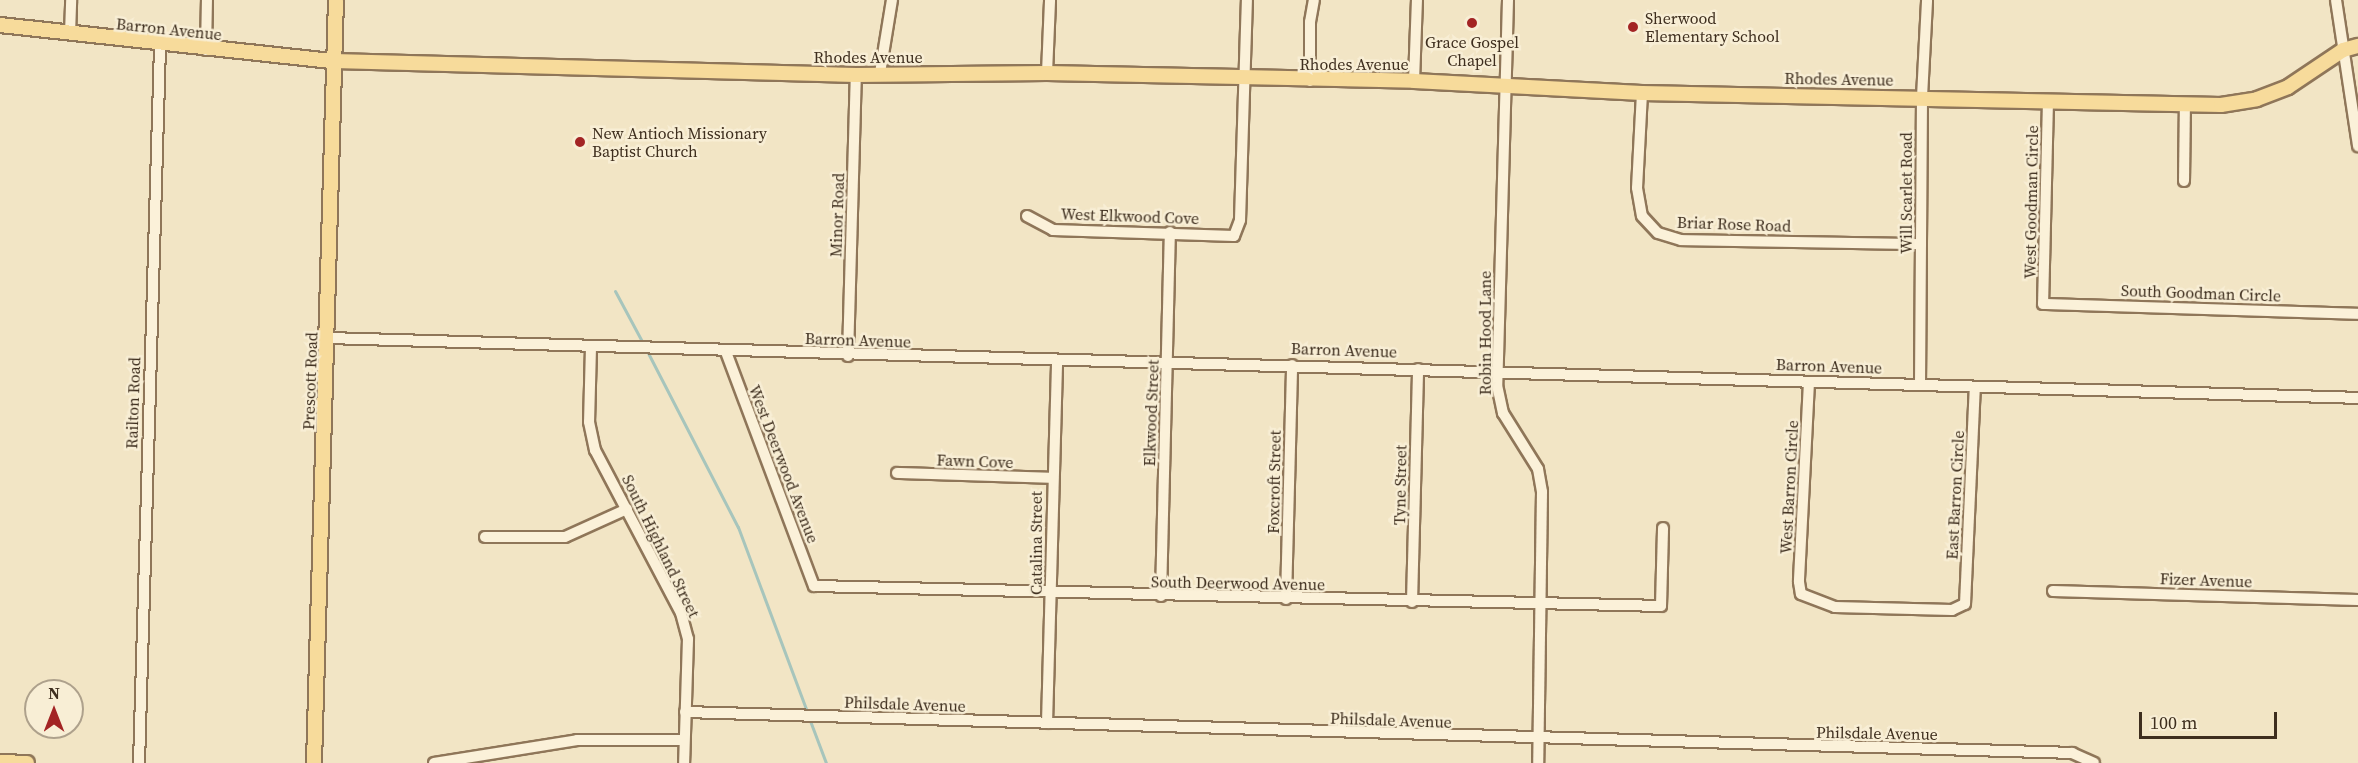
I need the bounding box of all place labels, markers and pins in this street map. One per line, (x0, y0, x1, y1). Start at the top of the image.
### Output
place label: Sherwood Elementary School (1645, 8, 1779, 46)
marker: Grace Gospel Chapel (1465, 16, 1479, 30)
marker: Sherwood Elementary School (1626, 20, 1640, 34)
place label: Grace Gospel Chapel (1425, 32, 1519, 70)
place label: New Antioch Missionary Baptist Church (592, 123, 767, 161)
marker: New Antioch Missionary Baptist Church (573, 135, 587, 149)

